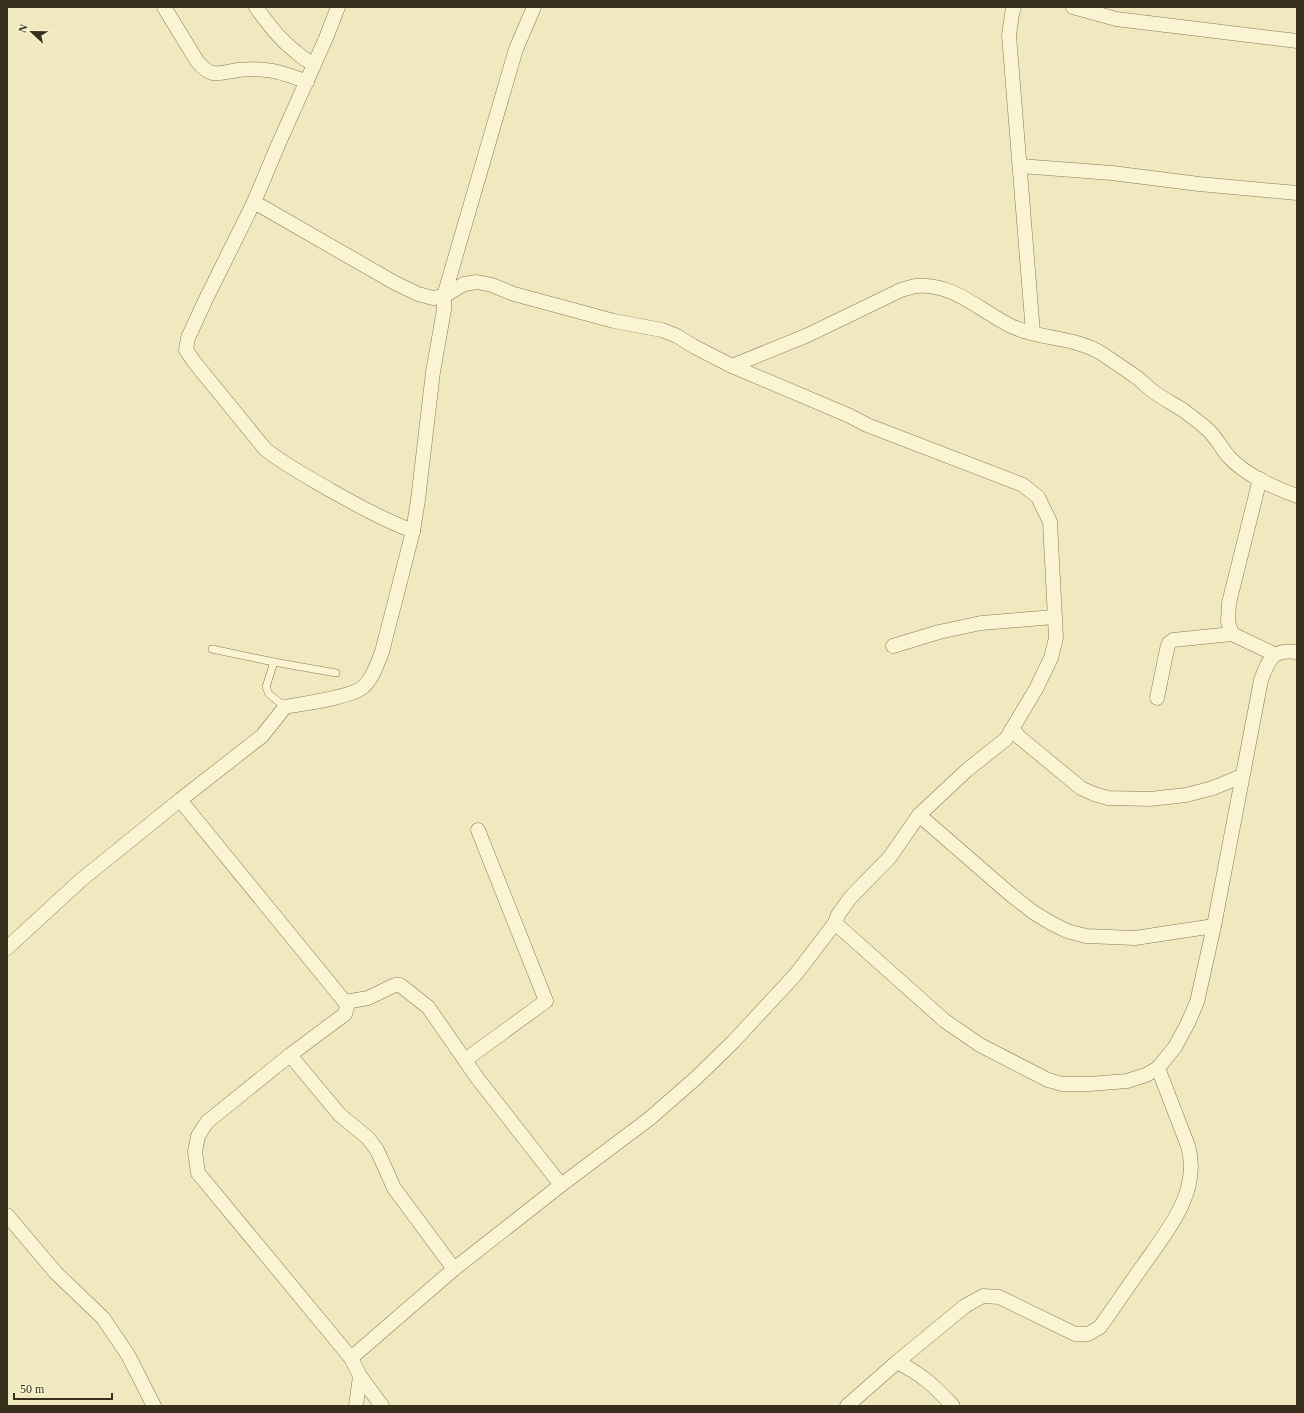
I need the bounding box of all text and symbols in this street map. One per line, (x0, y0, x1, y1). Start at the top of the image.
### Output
north arrow (12, 12, 52, 52)
text: N (16, 22, 30, 34)
scale bar (14, 1375, 112, 1401)
text: 50 m (20, 1382, 45, 1396)

